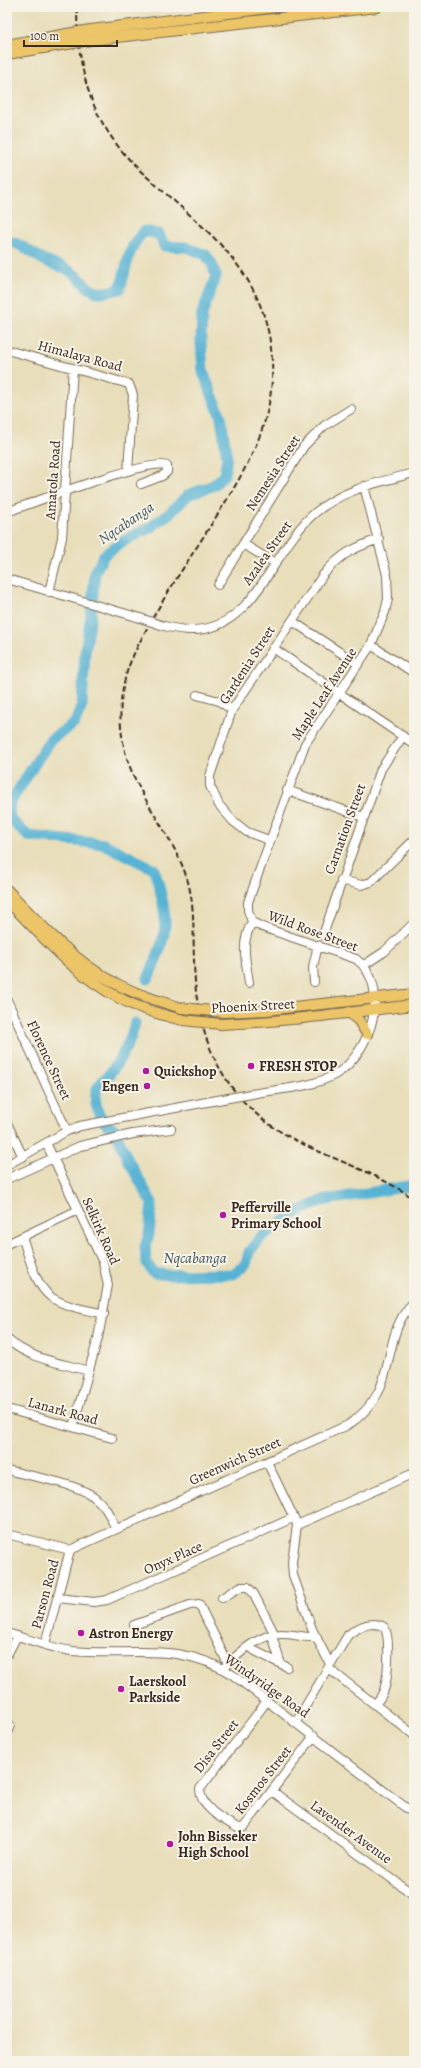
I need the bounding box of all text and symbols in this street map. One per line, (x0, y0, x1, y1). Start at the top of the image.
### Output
scale bar (24, 22, 117, 48)
text: 100 m (30, 28, 59, 44)
street label: Himalaya Road (36, 336, 125, 377)
street label: Nemesia Street (241, 431, 305, 515)
street label: Amatola Road (41, 439, 65, 521)
water label: Nqcabanga (94, 497, 158, 549)
street label: Azalea Street (237, 517, 296, 590)
street label: Gardenia Street (215, 622, 280, 708)
street label: Maple Leaf Avenue (287, 644, 361, 744)
street label: Carnation Street (320, 781, 370, 877)
street label: Wild Rose Street (264, 906, 361, 956)
street label: Phoenix Street (211, 994, 296, 1018)
street label: Florence Street (22, 1017, 76, 1103)
place label: FRESH STOP (259, 1057, 337, 1076)
marker: FRESH STOP (246, 1061, 256, 1071)
place label: Quickshop (154, 1062, 217, 1081)
marker: Quickshop (141, 1066, 151, 1076)
place label: Engen (102, 1077, 139, 1096)
marker: Engen (142, 1081, 152, 1091)
street label: Selkirk Road (78, 1194, 125, 1268)
place label: Pefferville Primary School (231, 1198, 322, 1233)
marker: Pefferville Primary School (218, 1210, 228, 1220)
water label: Nqcabanga (163, 1248, 227, 1268)
street label: Lanark Road (26, 1392, 101, 1430)
street label: Greenwich Street (186, 1432, 284, 1490)
street label: Onyx Place (141, 1537, 205, 1579)
street label: Parson Road (27, 1557, 64, 1631)
place label: Astron Energy (88, 1624, 174, 1643)
marker: Astron Energy (76, 1628, 86, 1638)
street label: Windyridge Road (220, 1649, 314, 1723)
place label: Laerskool Parkside (129, 1672, 187, 1707)
marker: Laerskool Parkside (116, 1684, 126, 1694)
street label: Disa Street (189, 1715, 243, 1777)
street label: Kosmos Street (230, 1741, 296, 1818)
street label: Lavender Avenue (306, 1796, 396, 1868)
place label: John Bisseker High School (178, 1827, 257, 1862)
marker: John Bisseker High School (165, 1839, 175, 1849)

